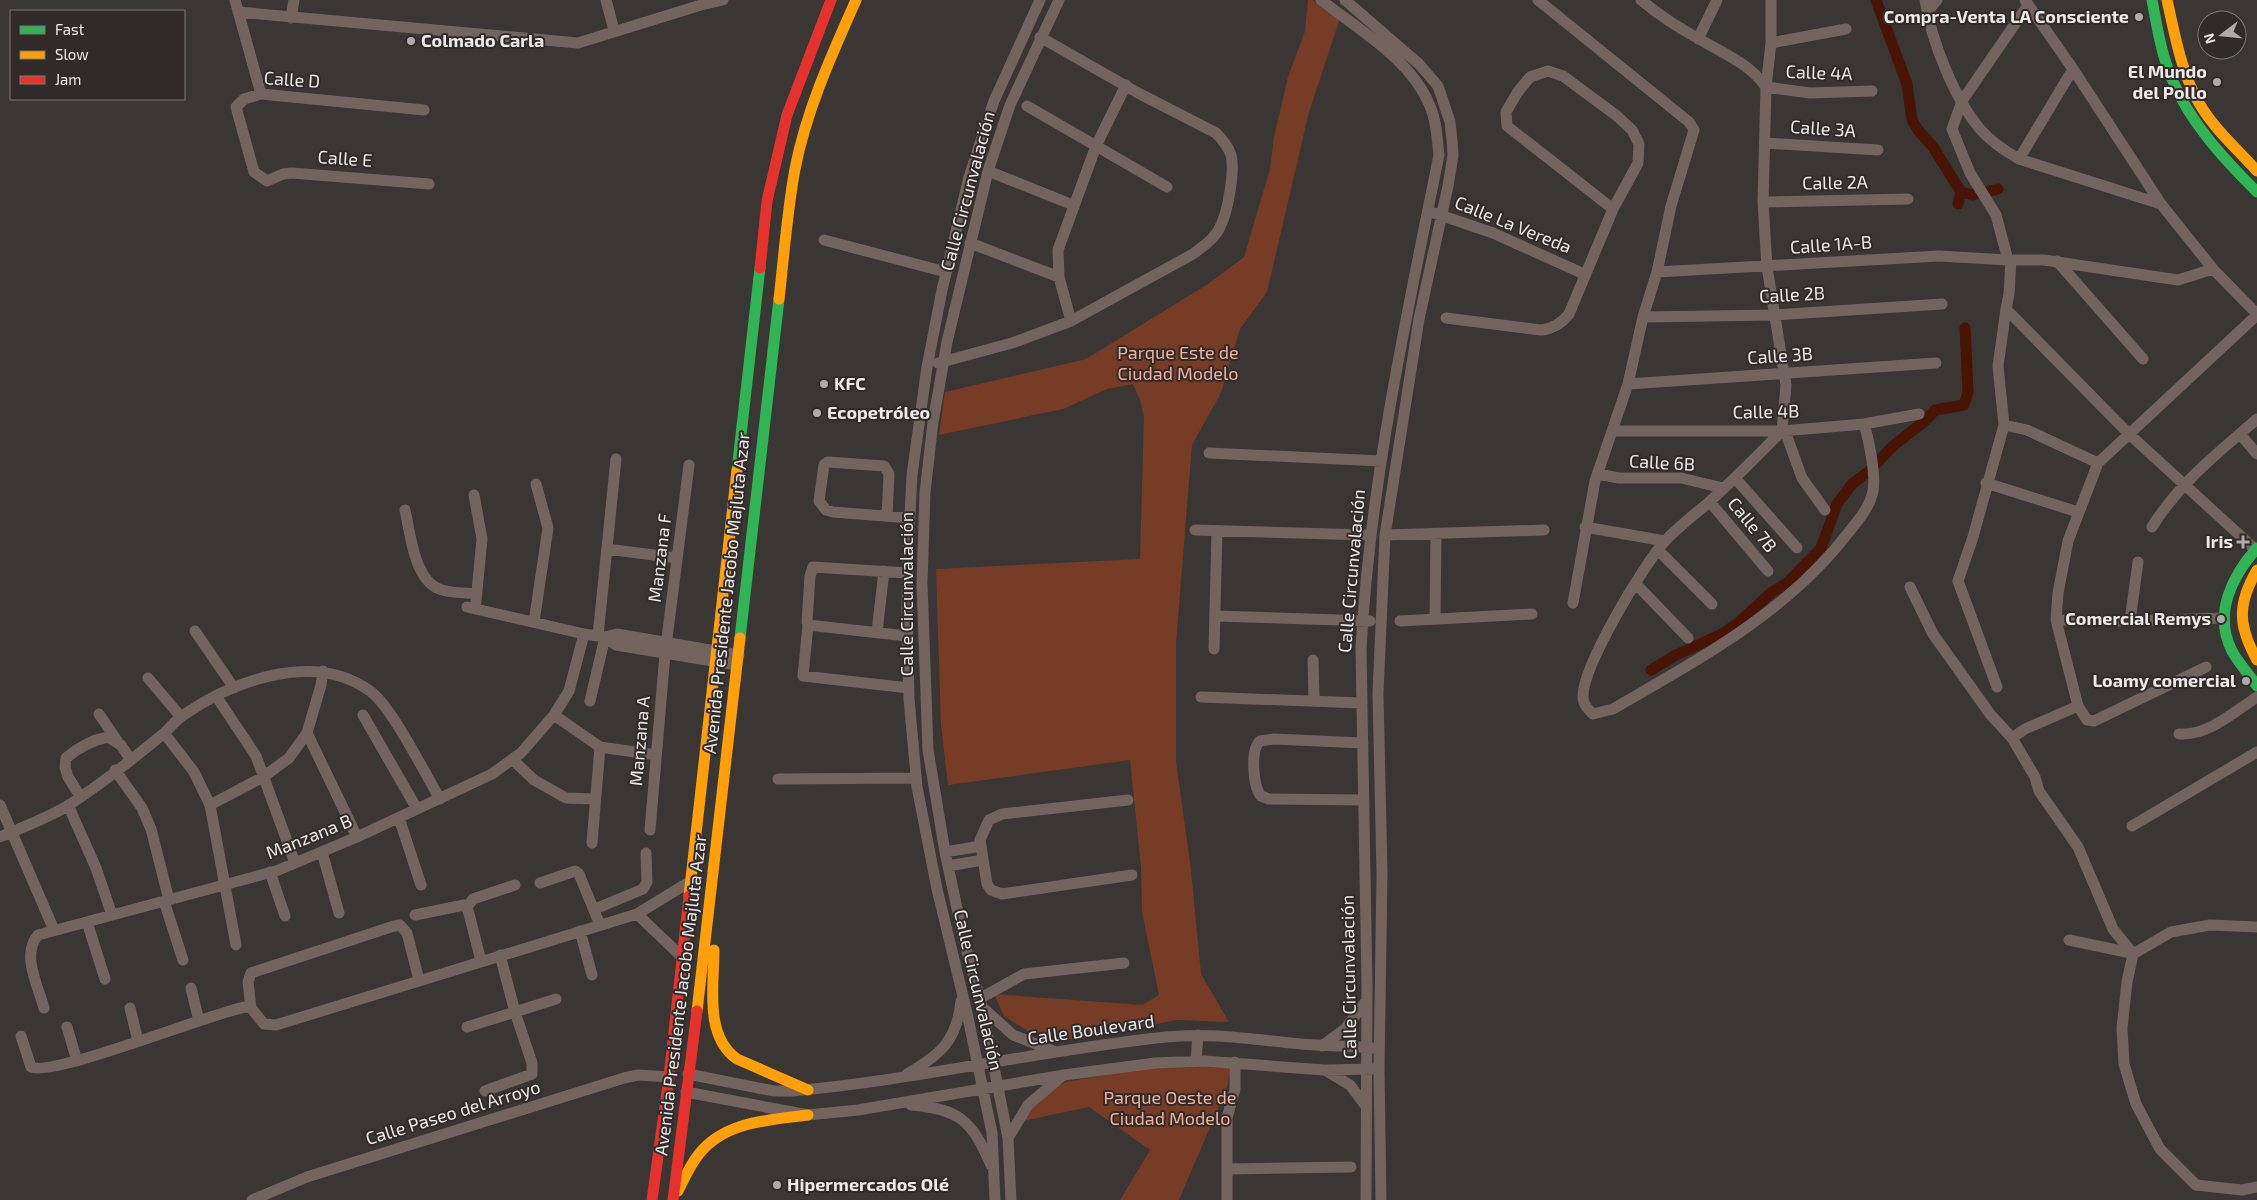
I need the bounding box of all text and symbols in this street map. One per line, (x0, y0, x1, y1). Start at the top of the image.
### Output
place label: Compra-Venta LA Consciente (1884, 5, 2129, 27)
legend (10, 10, 185, 100)
north arrow (2197, 10, 2247, 60)
marker: Compra-Venta LA Consciente (2133, 11, 2145, 23)
text: Fast (55, 20, 85, 38)
place label: Colmado Carla (421, 29, 544, 51)
text: N (2199, 32, 2219, 46)
marker: Colmado Carla (405, 35, 417, 47)
text: Slow (55, 45, 89, 63)
street label: Calle 4A (1785, 60, 1854, 84)
place label: El Mundo del Pollo (2128, 60, 2207, 103)
street label: Calle D (263, 66, 321, 92)
text: Jam (55, 70, 81, 88)
marker: El Mundo del Pollo (2211, 76, 2223, 88)
street label: Calle Circunvalación (935, 109, 999, 273)
street label: Calle 3A (1790, 115, 1857, 141)
street label: Calle E (317, 145, 373, 171)
street label: Calle 2A (1802, 170, 1869, 194)
street label: Calle La Vereda (1452, 191, 1575, 258)
street label: Calle 1A-B (1789, 230, 1873, 258)
street label: Calle 2B (1759, 281, 1825, 307)
park label: Parque Este de Ciudad Modelo (1117, 341, 1239, 384)
street label: Calle 3B (1746, 342, 1813, 368)
place label: KFC (834, 372, 866, 394)
marker: KFC (818, 378, 830, 390)
street label: Calle 4B (1732, 399, 1800, 423)
place label: Ecopetróleo (827, 401, 930, 423)
marker: Ecopetróleo (811, 407, 823, 419)
street label: Avenida Presidente Jacobo Majluta Azar (698, 431, 754, 755)
street label: Calle 6B (1629, 449, 1696, 475)
street label: Calle Circunvalación (1333, 488, 1369, 654)
street label: Calle 7B (1723, 492, 1782, 556)
street label: Manzana F (643, 512, 675, 604)
street label: Calle Circunvalación (895, 512, 917, 676)
place label: Iris (2206, 530, 2233, 552)
marker: Iris (2237, 536, 2249, 548)
place label: Comercial Remys (2065, 607, 2211, 629)
marker: Comercial Remys (2215, 613, 2227, 625)
place label: Loamy comercial (2092, 669, 2236, 691)
marker: Loamy comercial (2240, 675, 2252, 687)
street label: Manzana A (624, 694, 654, 787)
street label: Manzana B (262, 809, 355, 863)
street label: Avenida Presidente Jacobo Majluta Azar (649, 833, 711, 1157)
street label: Calle Circunvalación (1336, 895, 1360, 1059)
street label: Calle Circunvalación (950, 907, 1008, 1072)
street label: Calle Boulevard (1026, 1009, 1156, 1049)
street label: Calle Paseo del Arroyo (363, 1075, 543, 1149)
park label: Parque Oeste de Ciudad Modelo (1103, 1086, 1237, 1129)
place label: Hipermercados Olé (787, 1173, 949, 1195)
marker: Hipermercados Olé (771, 1179, 783, 1191)

